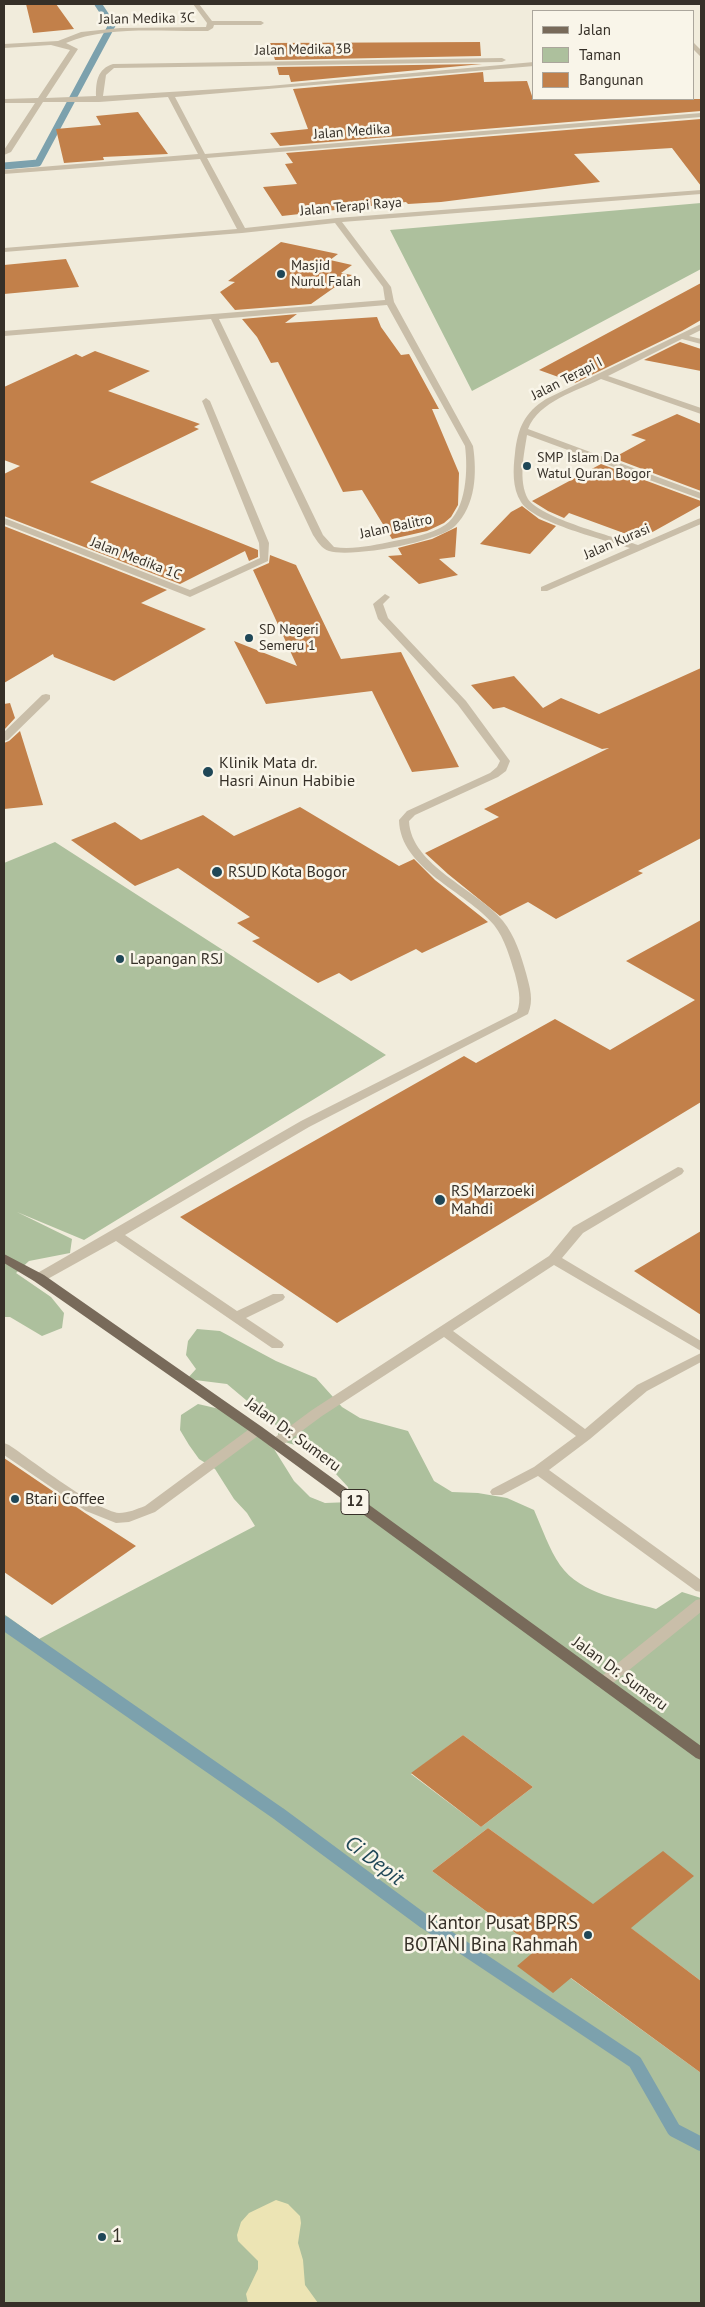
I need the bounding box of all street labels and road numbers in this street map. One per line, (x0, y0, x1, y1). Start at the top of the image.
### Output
street label: Jalan Medika 3C (99, 10, 195, 28)
street label: Jalan Medika 3B (255, 41, 351, 59)
street label: Jalan Medika (313, 121, 391, 143)
street label: Jalan Terapi Raya (300, 194, 402, 220)
street label: Jalan Terapi I (529, 354, 605, 404)
street label: Jalan Balitro (358, 511, 434, 543)
street label: Jalan Kurasi (581, 520, 653, 564)
street label: Jalan Medika 1C (88, 534, 184, 584)
street label: Jalan Dr. Sumeru (242, 1394, 344, 1476)
road number: 12 (341, 1490, 369, 1514)
street label: Jalan Dr. Sumeru (569, 1633, 671, 1715)

